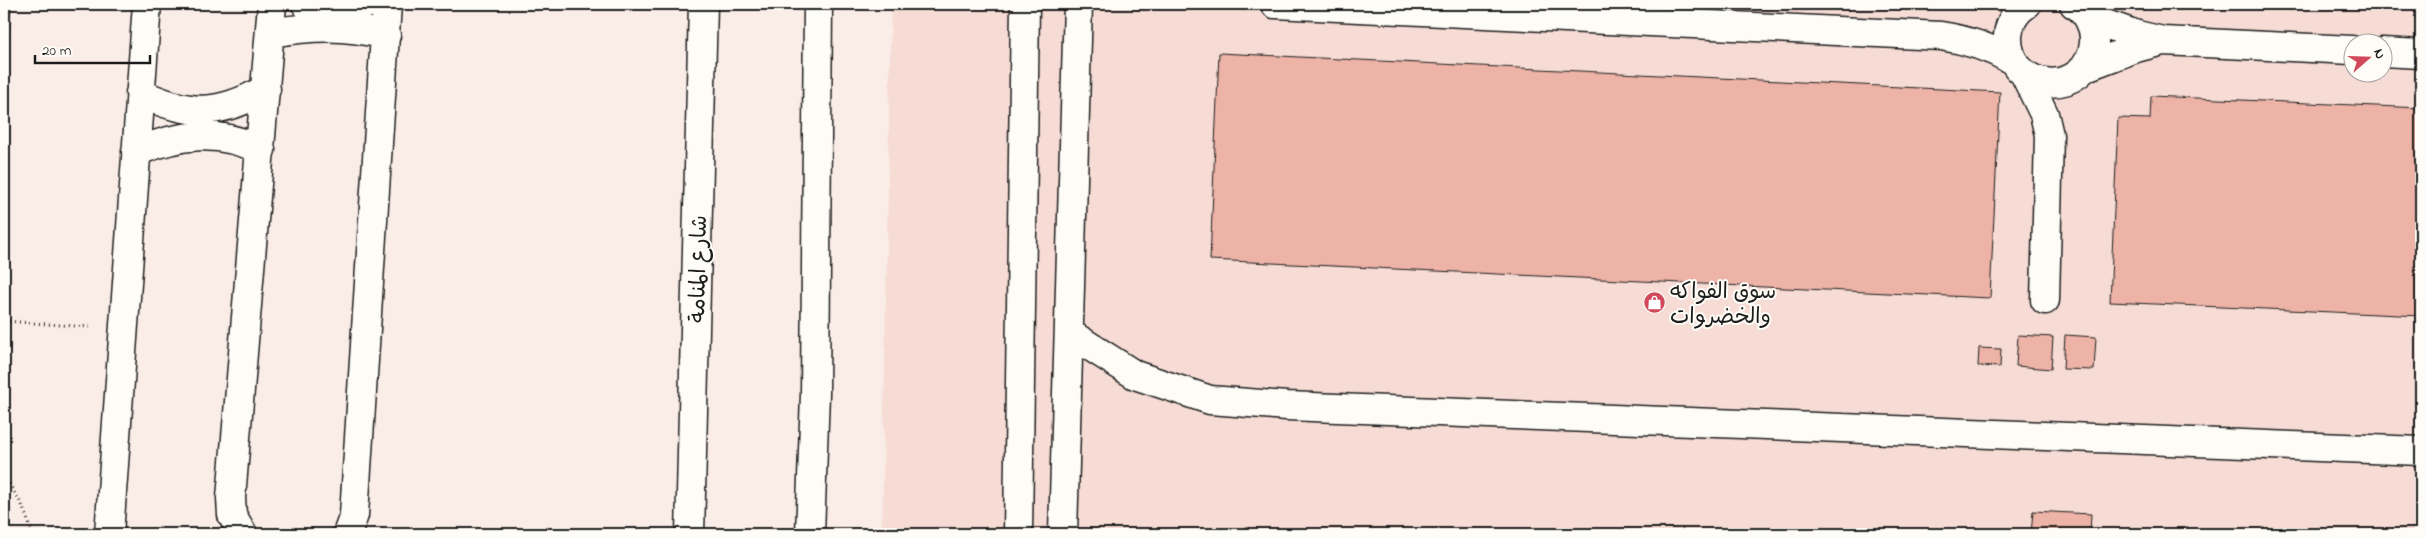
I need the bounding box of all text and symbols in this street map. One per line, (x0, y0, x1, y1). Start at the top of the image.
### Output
scale bar (35, 32, 150, 64)
north arrow (2342, 32, 2392, 82)
text: 20 m (42, 40, 72, 62)
text: N (2367, 46, 2390, 62)
street label: شارع المنامة (683, 215, 717, 323)
place label: سوق الفواكه والخضروات (1670, 277, 1776, 334)
shop icon: سوق الفواكه والخضروات (1642, 291, 1666, 315)

